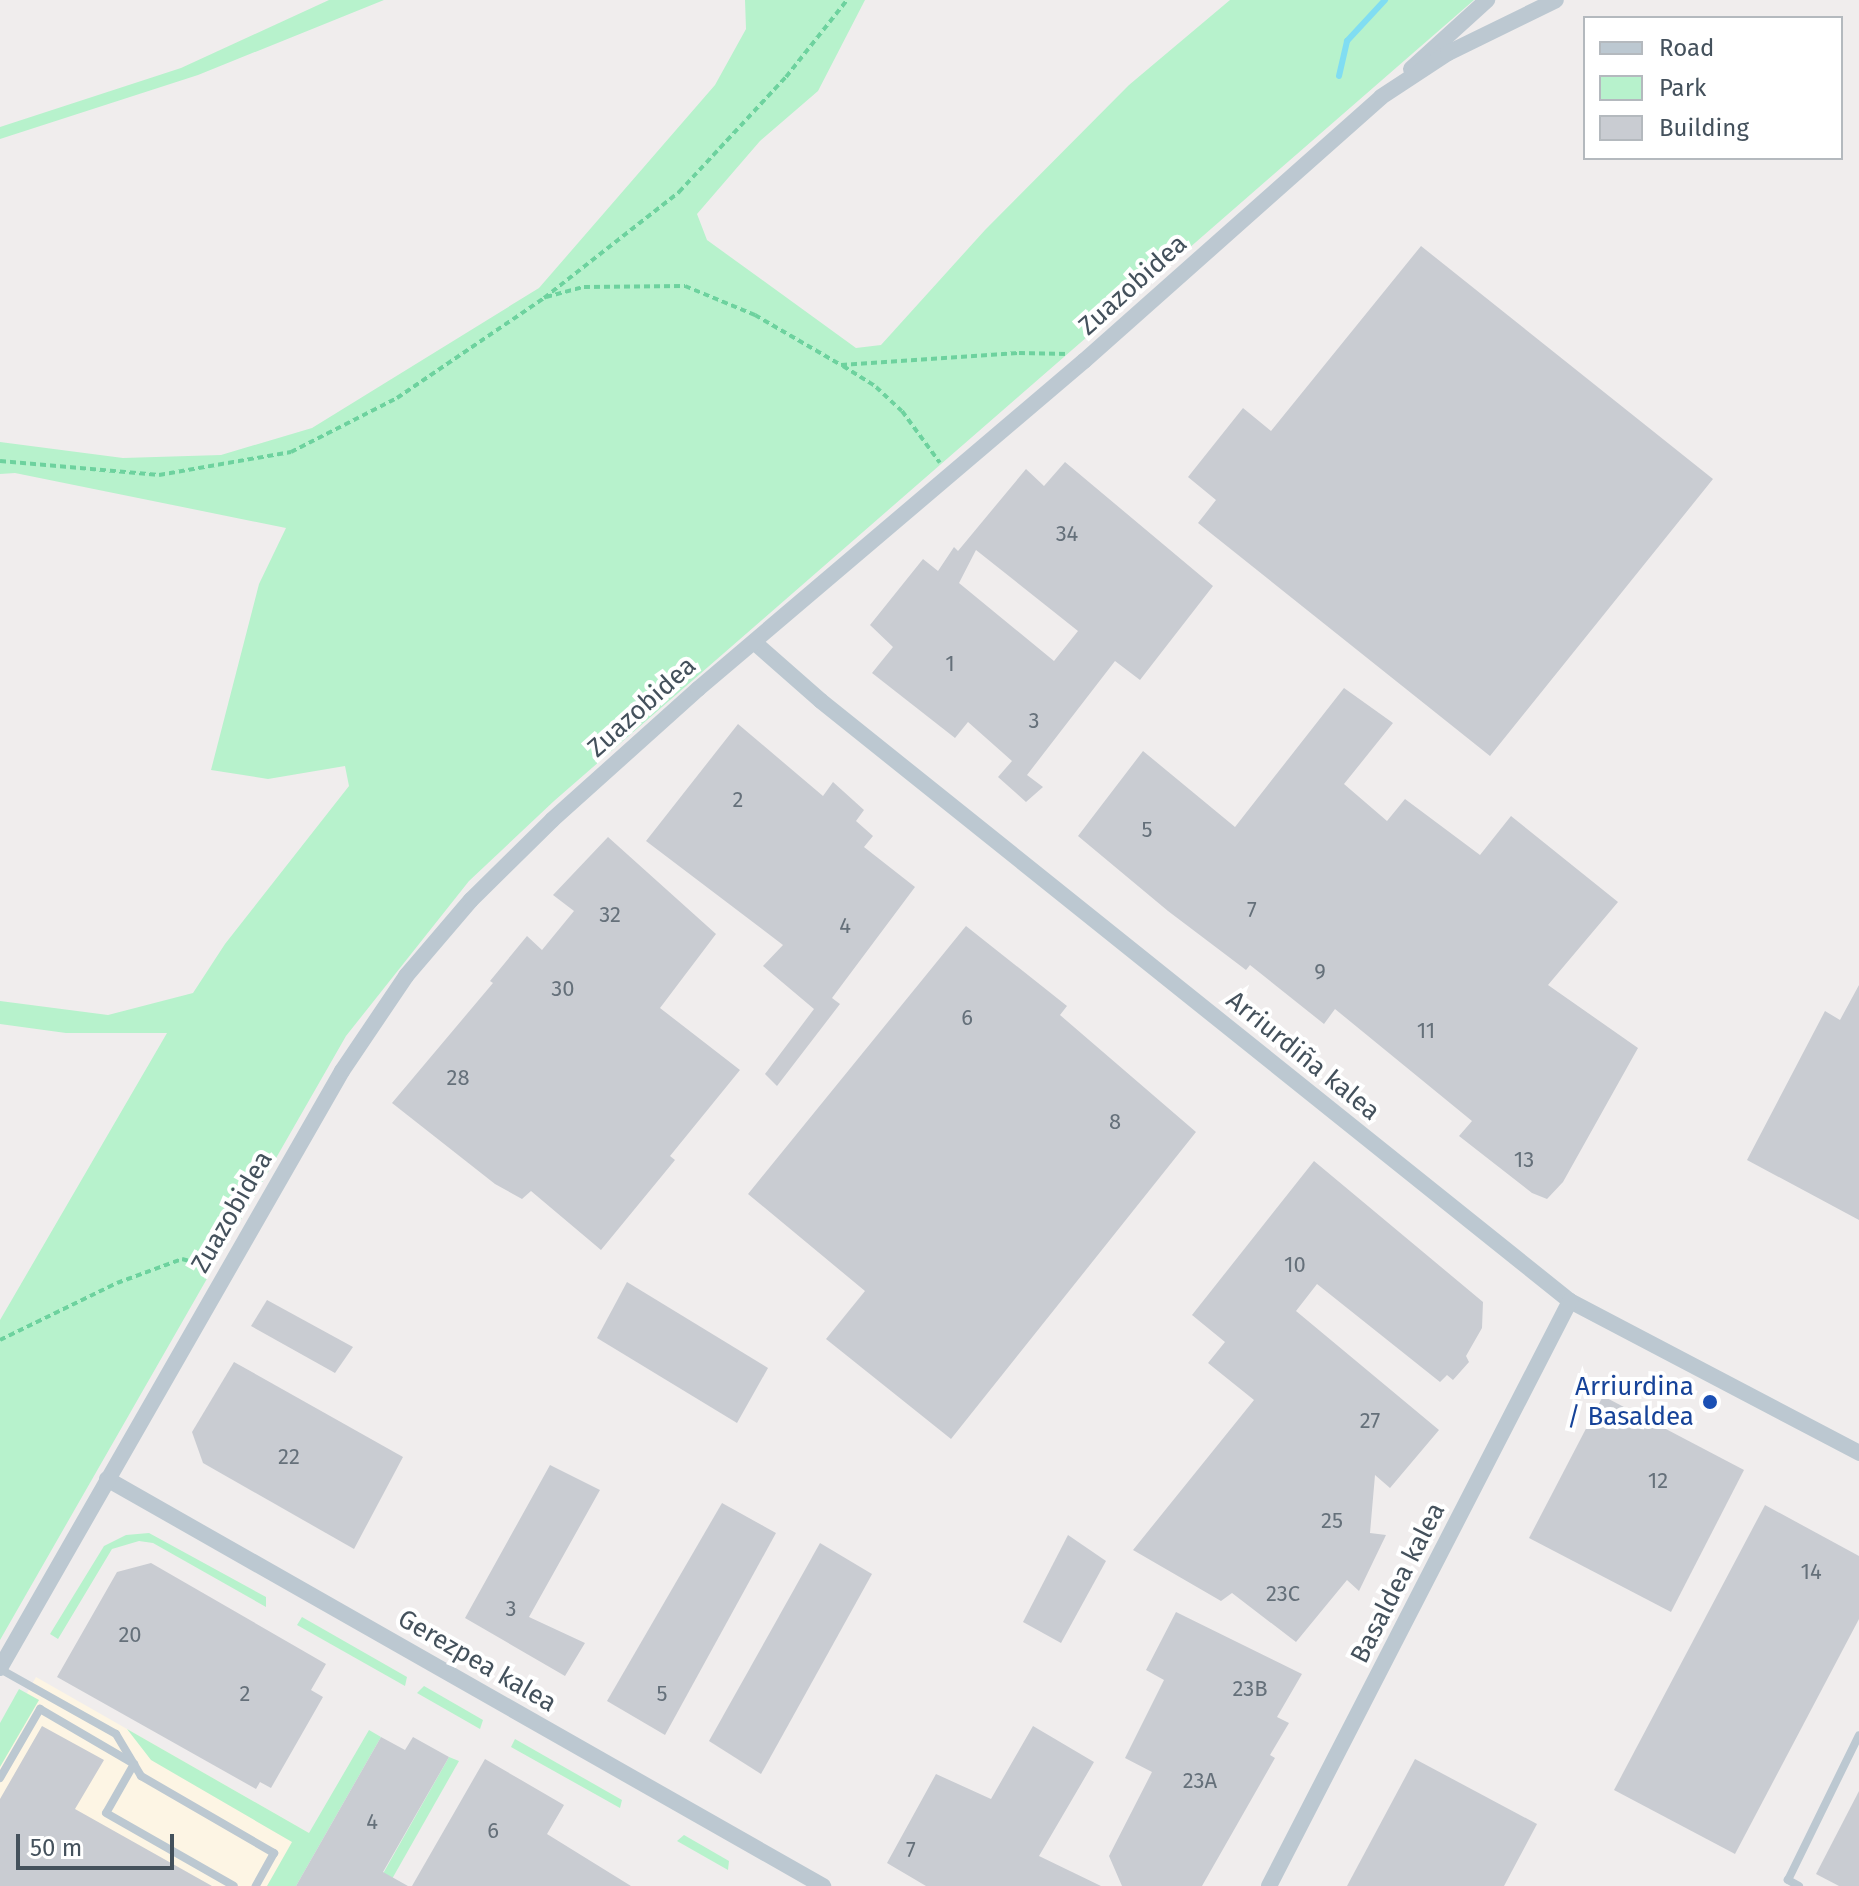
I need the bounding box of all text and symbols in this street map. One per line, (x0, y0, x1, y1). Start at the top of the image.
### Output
legend (1583, 16, 1843, 160)
text: Road (1659, 34, 1714, 62)
text: Park (1659, 74, 1706, 102)
text: Building (1659, 114, 1749, 142)
street label: Zuazobidea (1072, 228, 1194, 342)
house number: 34 (1056, 521, 1078, 547)
street label: Zuazobidea (581, 650, 703, 764)
house number: 1 (945, 651, 955, 677)
house number: 3 (1029, 708, 1039, 734)
house number: 2 (733, 787, 743, 813)
house number: 5 (1141, 817, 1153, 843)
house number: 7 (1247, 897, 1257, 923)
house number: 32 (599, 902, 621, 928)
house number: 4 (839, 913, 851, 939)
house number: 9 (1314, 959, 1326, 985)
house number: 30 (551, 976, 575, 1002)
street label: Arriurdiña kalea (1220, 985, 1386, 1127)
house number: 6 (961, 1005, 973, 1031)
house number: 11 (1417, 1018, 1435, 1044)
house number: 28 (446, 1065, 470, 1091)
house number: 8 (1109, 1109, 1121, 1135)
street label: Zuazobidea (185, 1146, 279, 1278)
house number: 13 (1514, 1147, 1534, 1173)
house number: 10 (1284, 1252, 1306, 1278)
place label: Arriurdina / Basaldea (1567, 1371, 1694, 1432)
marker: Arriurdina / Basaldea (1701, 1393, 1719, 1411)
house number: 27 (1360, 1408, 1380, 1434)
house number: 22 (278, 1444, 300, 1470)
house number: 12 (1648, 1468, 1668, 1494)
street label: Basaldea kalea (1344, 1498, 1452, 1668)
house number: 25 (1321, 1508, 1343, 1534)
house number: 14 (1800, 1559, 1822, 1585)
house number: 23C (1266, 1581, 1300, 1607)
house number: 3 (506, 1596, 516, 1622)
street label: Gerezpea kalea (392, 1603, 562, 1719)
house number: 20 (118, 1622, 142, 1648)
house number: 23B (1232, 1676, 1268, 1702)
house number: 2 (240, 1681, 250, 1707)
house number: 5 (656, 1681, 668, 1707)
house number: 23A (1183, 1768, 1217, 1794)
house number: 4 (366, 1809, 378, 1835)
scale bar (20, 1818, 178, 1868)
house number: 6 (487, 1818, 499, 1844)
text: 50 m (30, 1834, 82, 1862)
house number: 7 (906, 1837, 916, 1863)

